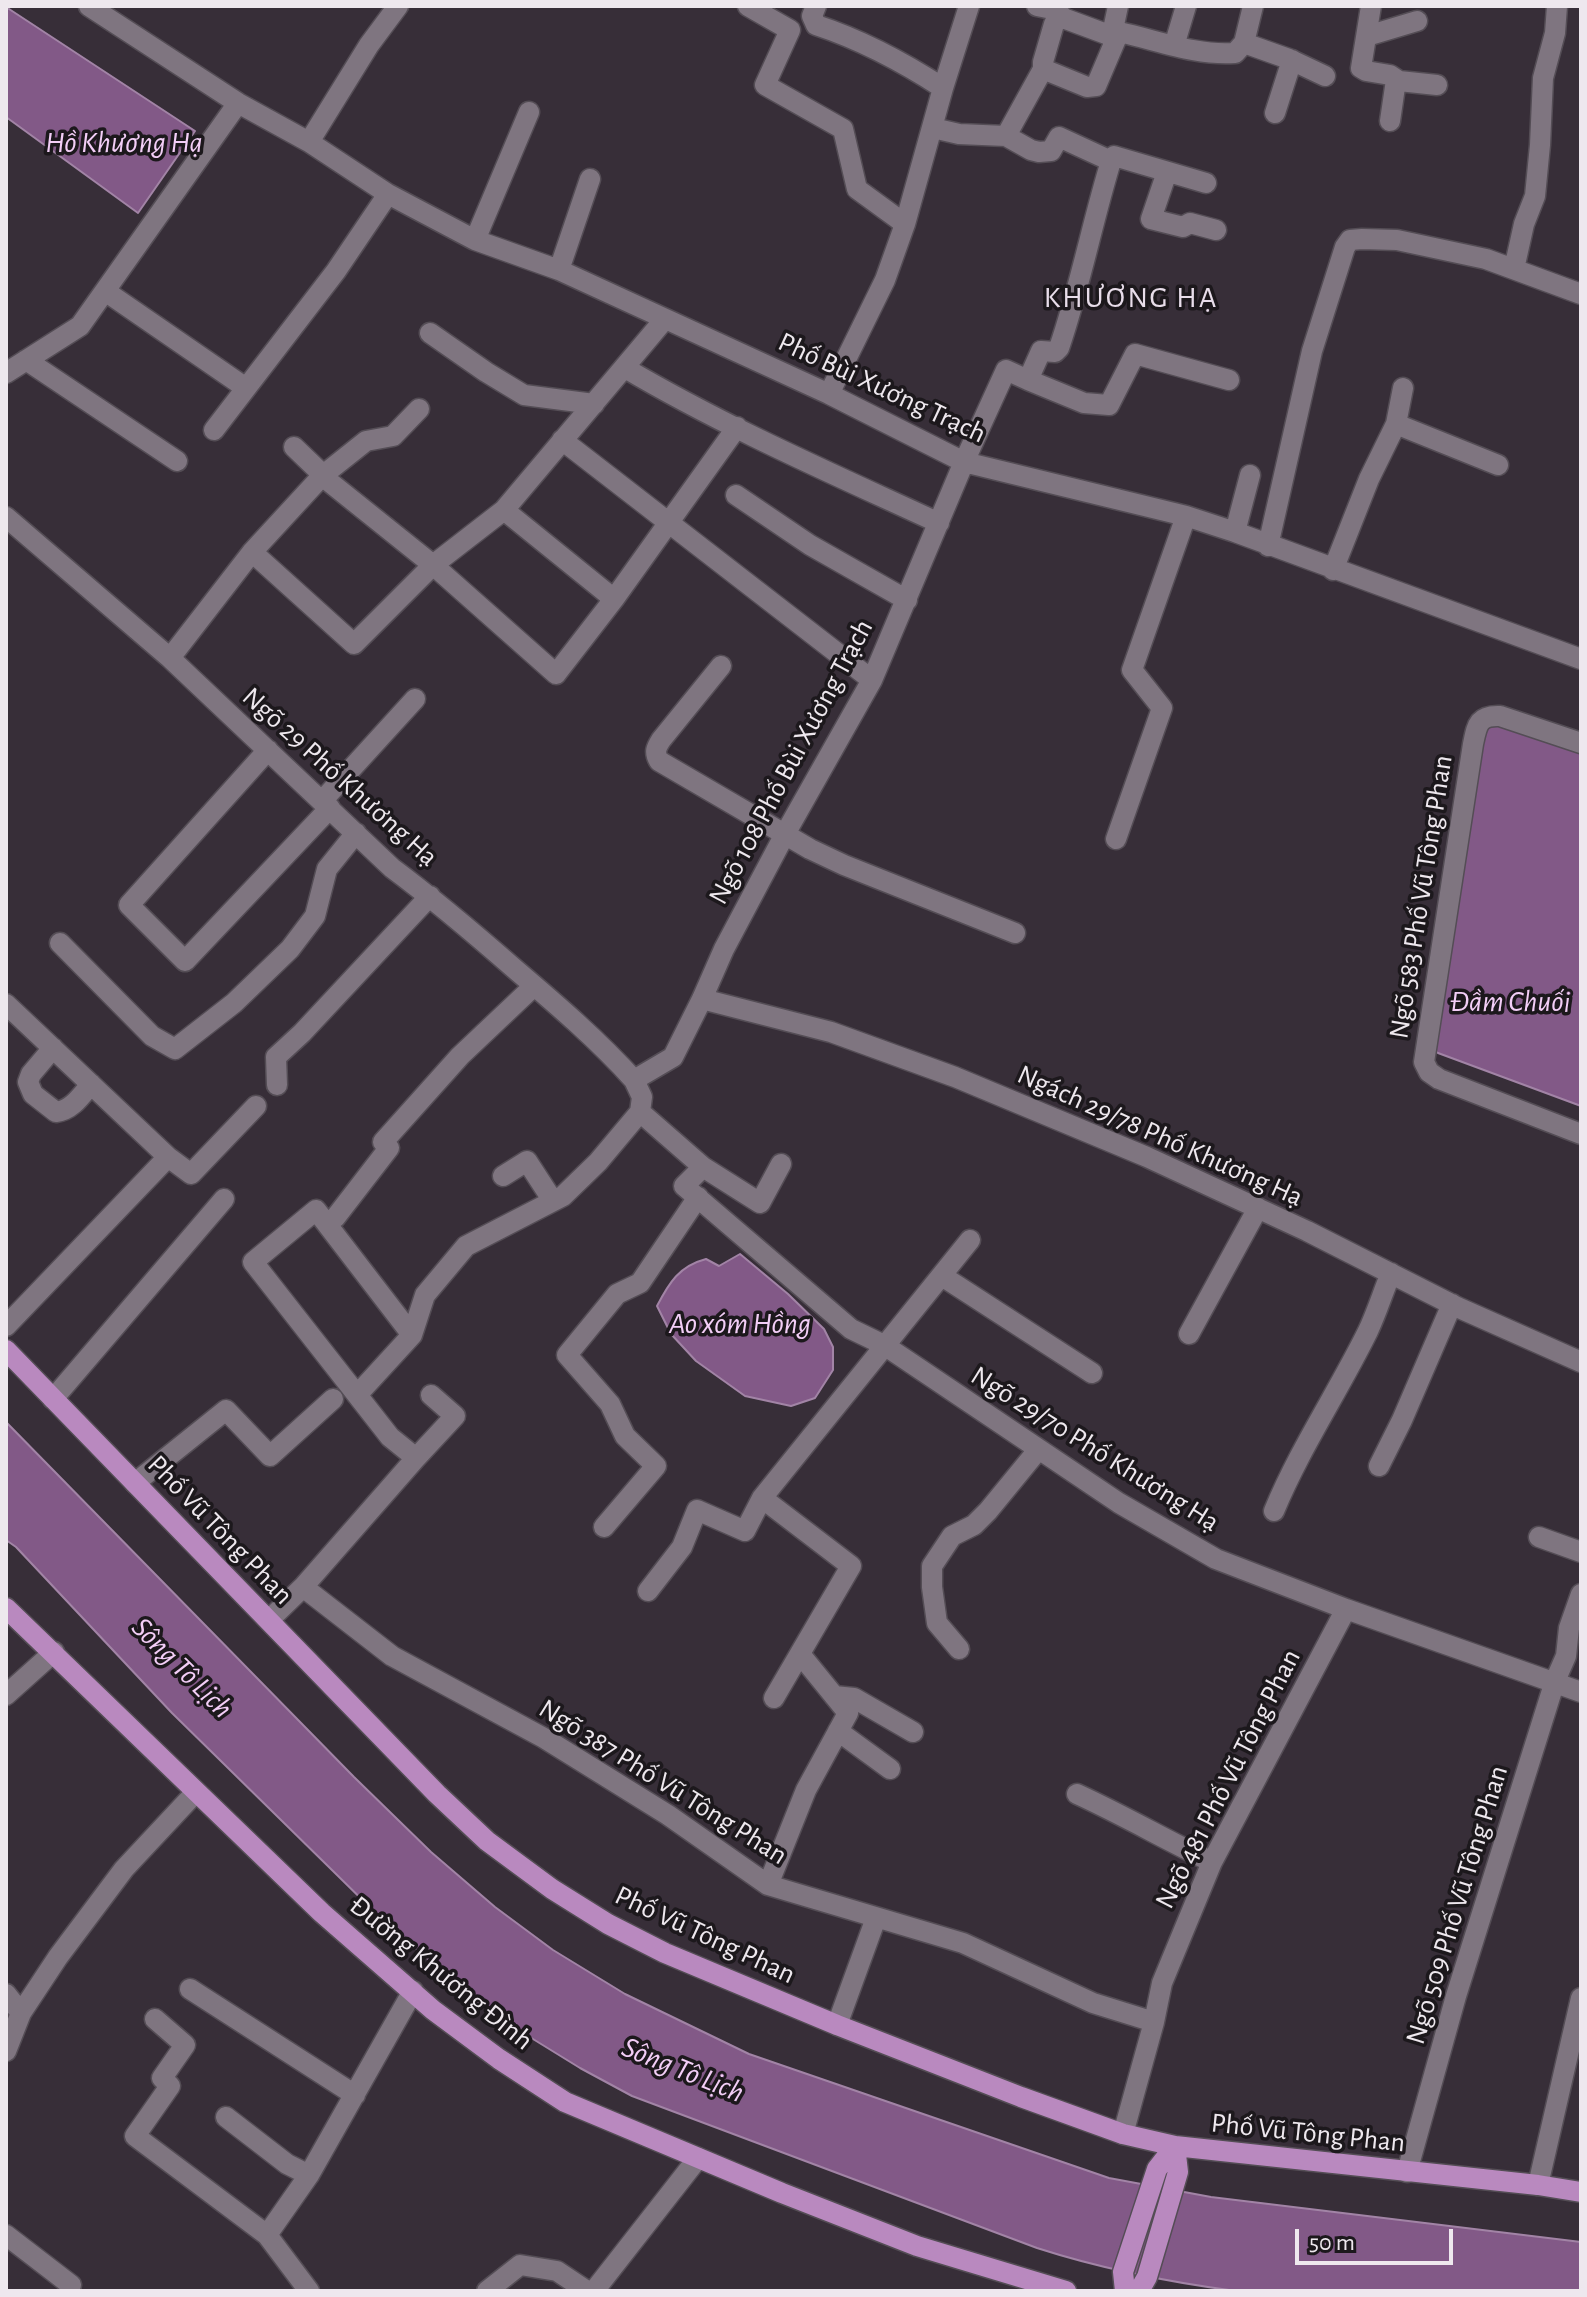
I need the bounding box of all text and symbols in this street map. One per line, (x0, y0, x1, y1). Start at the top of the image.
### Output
water label: Hồ Khương Hạ (45, 125, 203, 161)
district label: KHƯƠNG HẠ (1044, 280, 1218, 316)
street label: Phố Bùi Xương Trạch (773, 325, 991, 451)
street label: Ngõ 108 Phố Bùi Xương Trạch (702, 614, 880, 910)
street label: Ngõ 29 Phố Khương Hạ (235, 680, 445, 874)
street label: Ngõ 583 Phố Vũ Tông Phan (1382, 753, 1460, 1041)
water label: Đầm Chuối (1450, 984, 1570, 1020)
street label: Ngách 29/78 Phố Khương Hạ (1012, 1058, 1308, 1214)
water label: Ao xóm Hồng (669, 1306, 811, 1342)
street label: Ngõ 29/70 Phố Khương Hạ (965, 1359, 1225, 1539)
street label: Phố Vũ Tông Phan (140, 1448, 300, 1612)
water label: Sông Tô Lịch (124, 1610, 240, 1726)
street label: Ngõ 481 Phố Vũ Tông Phan (1148, 1644, 1308, 1914)
street label: Ngõ 387 Phố Vũ Tông Phan (533, 1692, 793, 1872)
street label: Ngõ 509 Phố Vũ Tông Phan (1399, 1762, 1515, 2048)
street label: Phố Vũ Tông Phan (610, 1879, 800, 1991)
street label: Đường Khương Đình (342, 1889, 540, 2057)
water label: Sông Tô Lịch (617, 2029, 749, 2111)
street label: Phố Vũ Tông Phan (1209, 2106, 1407, 2160)
scale bar (1299, 2213, 1457, 2263)
text: 50 m (1309, 2231, 1355, 2255)

